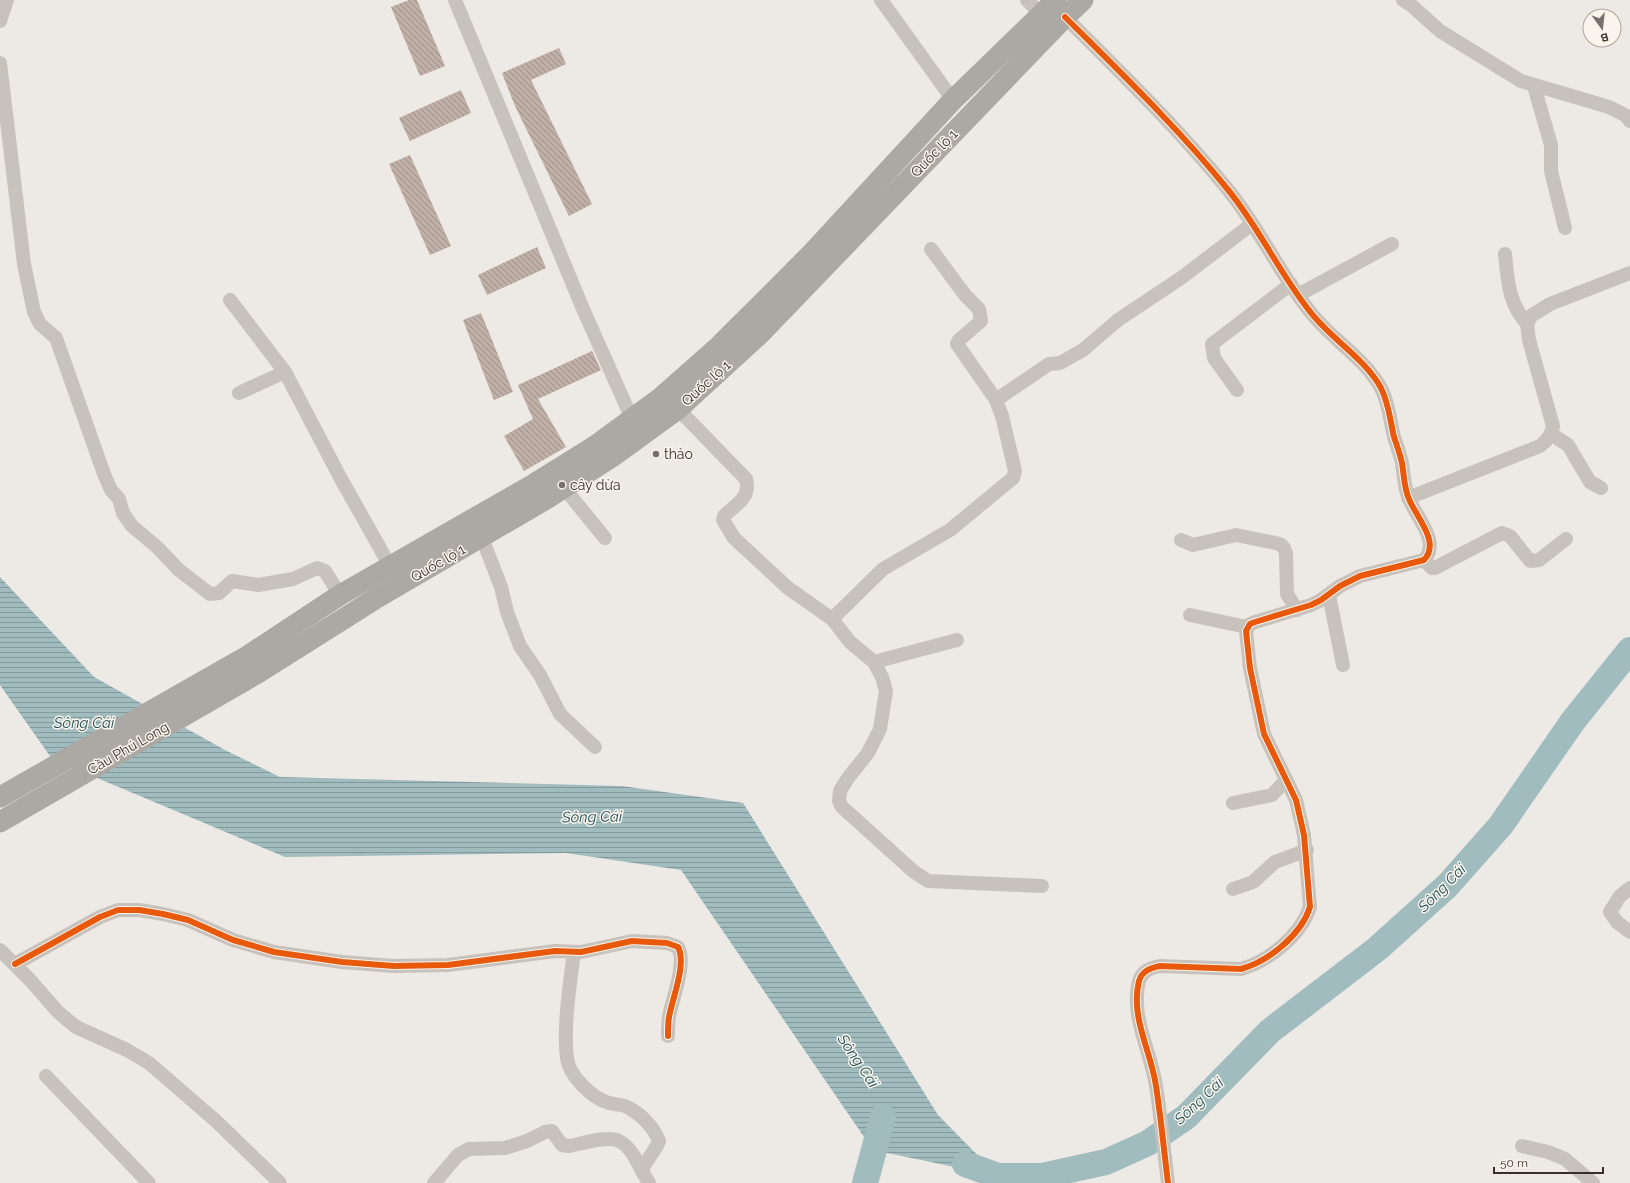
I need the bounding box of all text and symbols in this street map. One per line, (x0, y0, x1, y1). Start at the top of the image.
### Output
north arrow (1582, 8, 1622, 48)
text: B (1599, 30, 1610, 45)
street label: Quốc lộ 1 (907, 126, 961, 180)
street label: Quốc lộ 1 (678, 357, 734, 409)
place label: thảo (664, 446, 693, 462)
marker: thảo (651, 449, 661, 459)
place label: cây dừa (570, 477, 621, 493)
marker: cây dừa (557, 480, 567, 490)
street label: Quốc lộ 1 (408, 541, 468, 585)
water label: Sông Cái (53, 714, 115, 732)
street label: Cầu Phú Long (85, 718, 171, 778)
water label: Sông Cái (561, 807, 623, 827)
water label: Sông Cái (1414, 860, 1470, 916)
water label: Sông Cái (833, 1030, 883, 1092)
water label: Sông Cái (1170, 1073, 1228, 1129)
scale bar (1494, 1149, 1603, 1175)
text: 50 m (1500, 1156, 1528, 1170)

